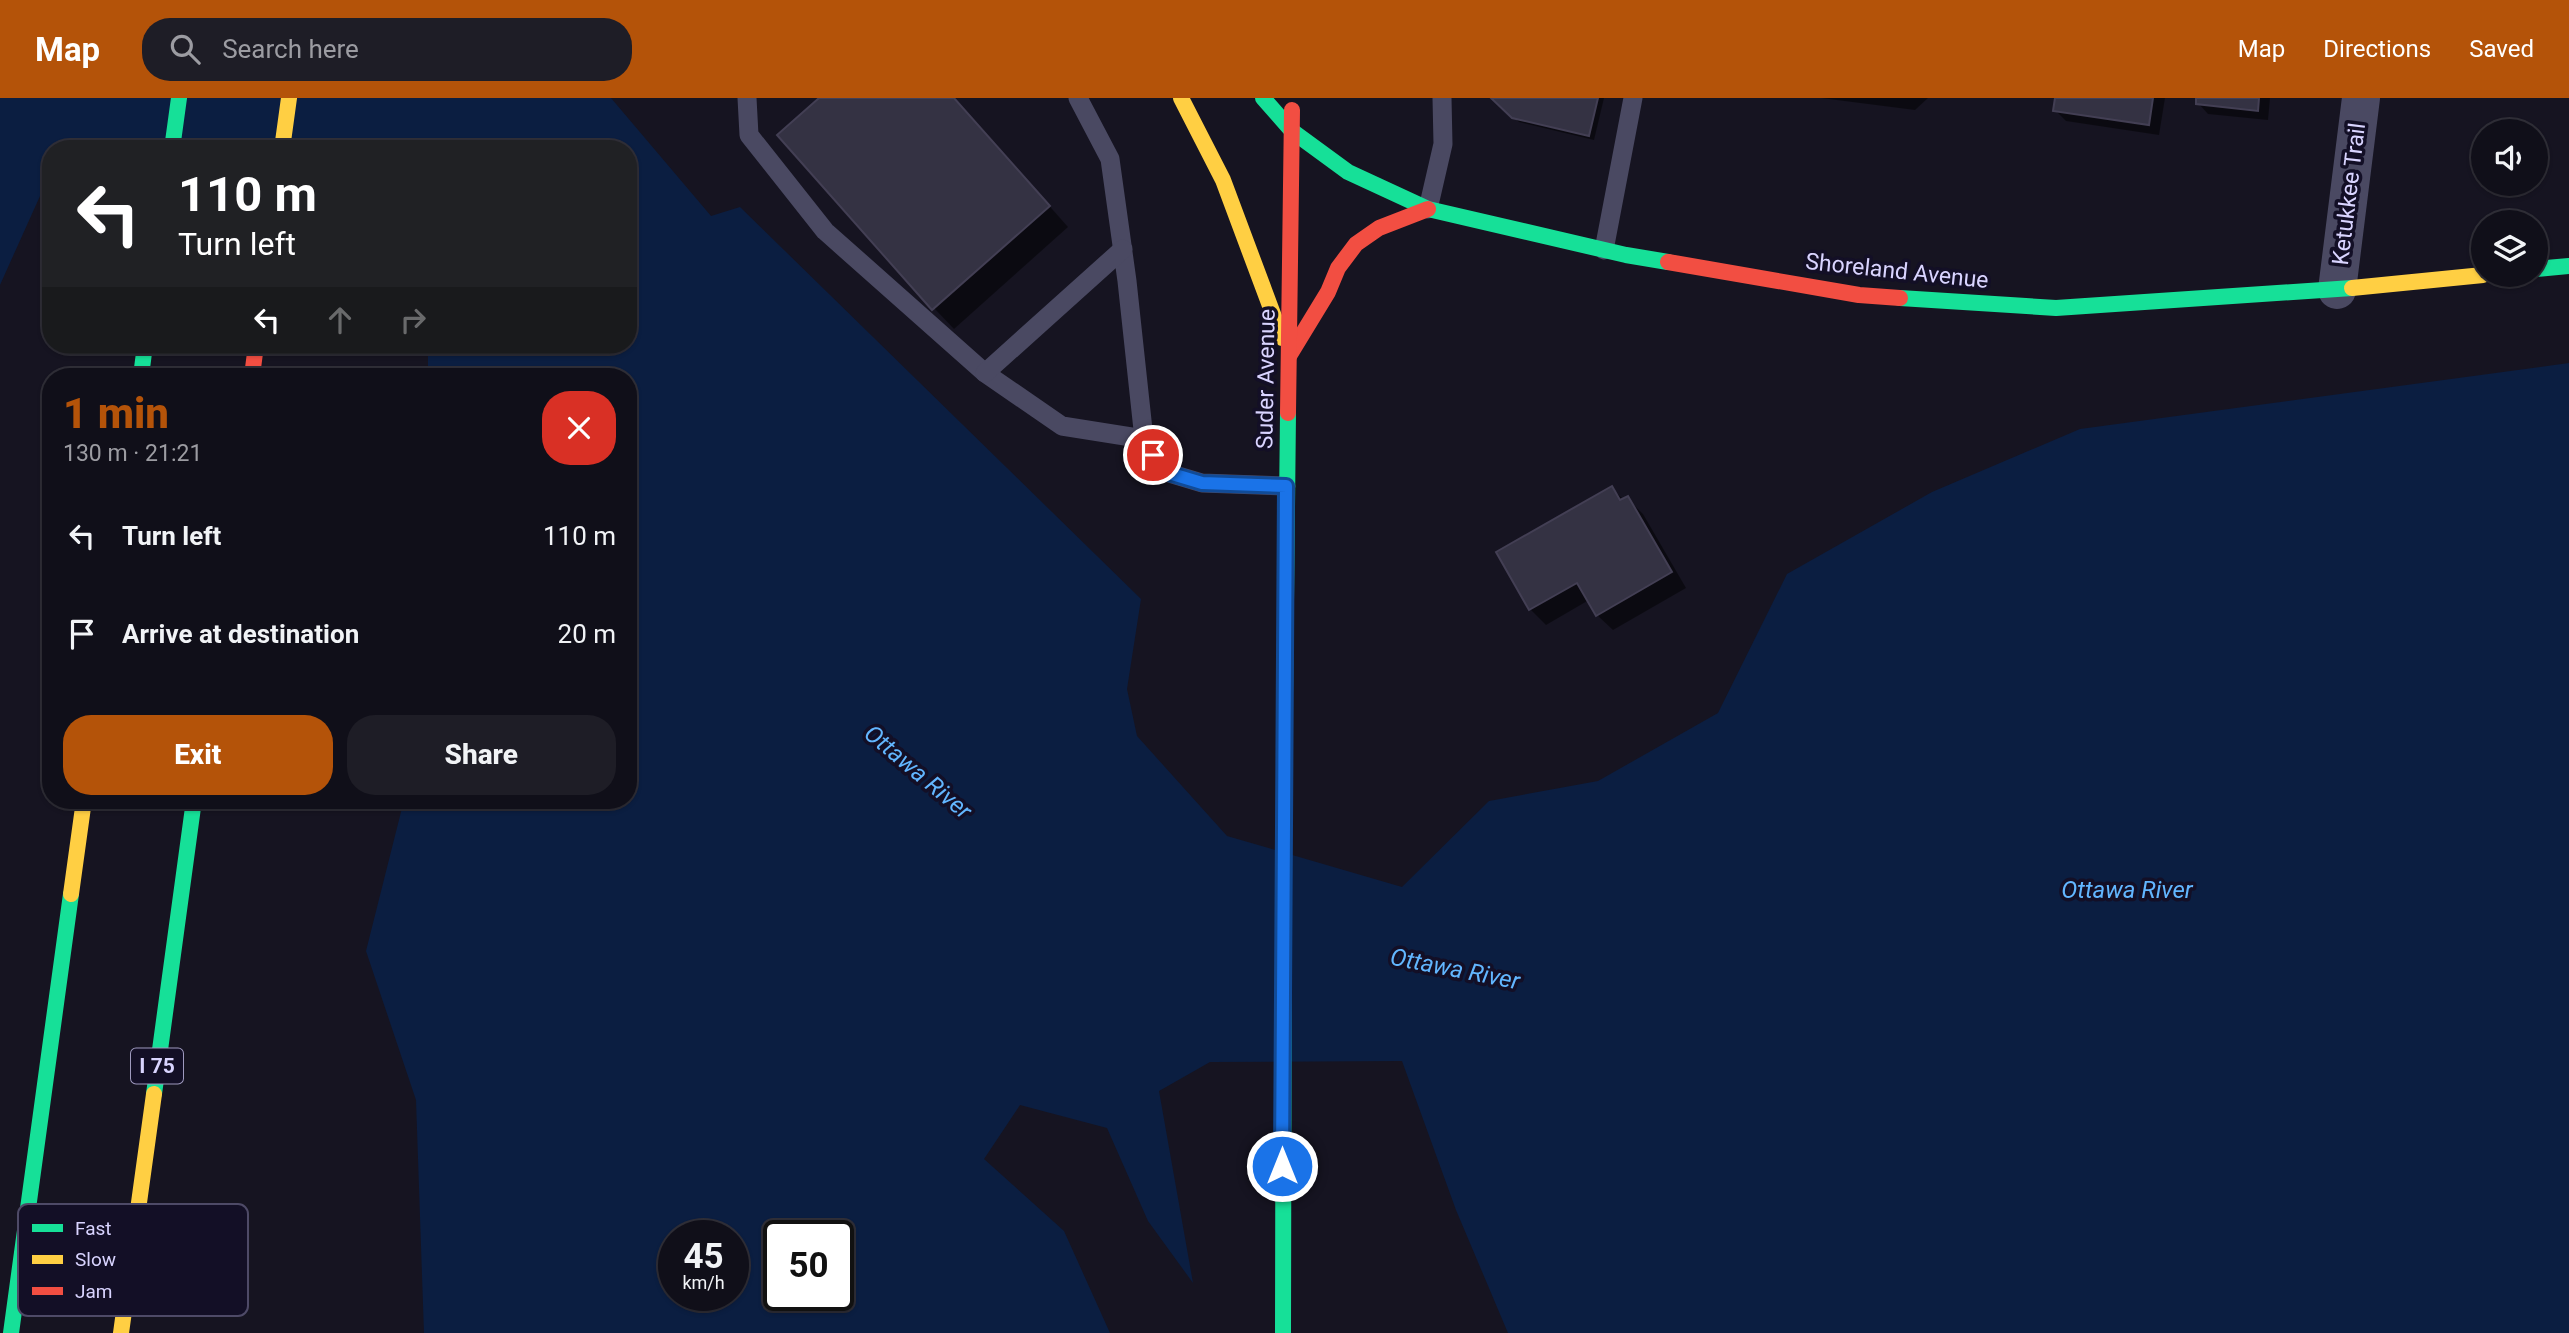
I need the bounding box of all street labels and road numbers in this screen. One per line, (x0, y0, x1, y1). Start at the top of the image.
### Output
street label: Ketukkee Trail (2327, 121, 2371, 267)
street label: Shoreland Avenue (1804, 248, 1990, 294)
street label: Suder Avenue (1251, 309, 1281, 449)
road number: I 75 (131, 1048, 183, 1084)

